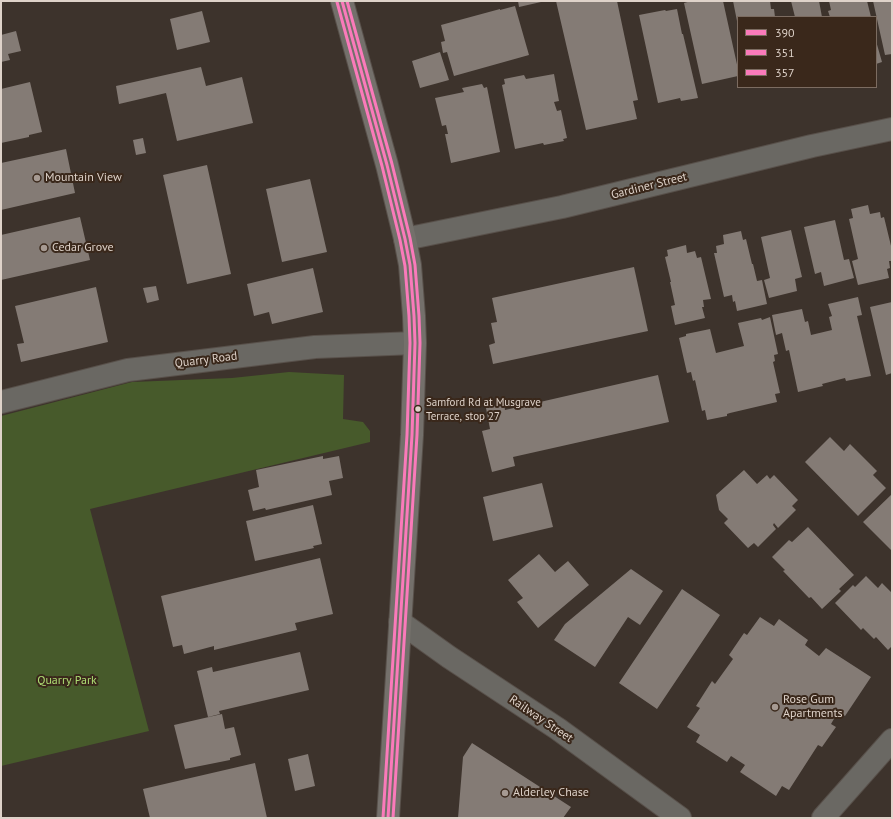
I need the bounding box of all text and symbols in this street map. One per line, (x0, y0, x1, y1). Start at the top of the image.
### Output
legend (737, 16, 877, 88)
text: 390 (775, 25, 795, 40)
text: 351 (775, 45, 795, 60)
text: 357 (775, 65, 795, 80)
street label: Gardiner Street (610, 170, 688, 202)
place label: Mountain View (45, 171, 122, 185)
marker: Mountain View (32, 173, 42, 183)
place label: Cedar Grove (52, 241, 114, 255)
marker: Cedar Grove (39, 243, 49, 253)
street label: Quarry Road (174, 349, 238, 371)
place label: Samford Rd at Musgrave Terrace, stop 27 (426, 396, 541, 422)
marker: Samford Rd at Musgrave Terrace, stop 27 (413, 404, 423, 414)
park label: Quarry Park (37, 674, 97, 688)
street label: Railway Street (506, 692, 576, 746)
place label: Rose Gum Apartments (783, 693, 842, 721)
marker: Rose Gum Apartments (770, 702, 780, 712)
place label: Alderley Chase (513, 786, 589, 800)
marker: Alderley Chase (500, 788, 510, 798)

